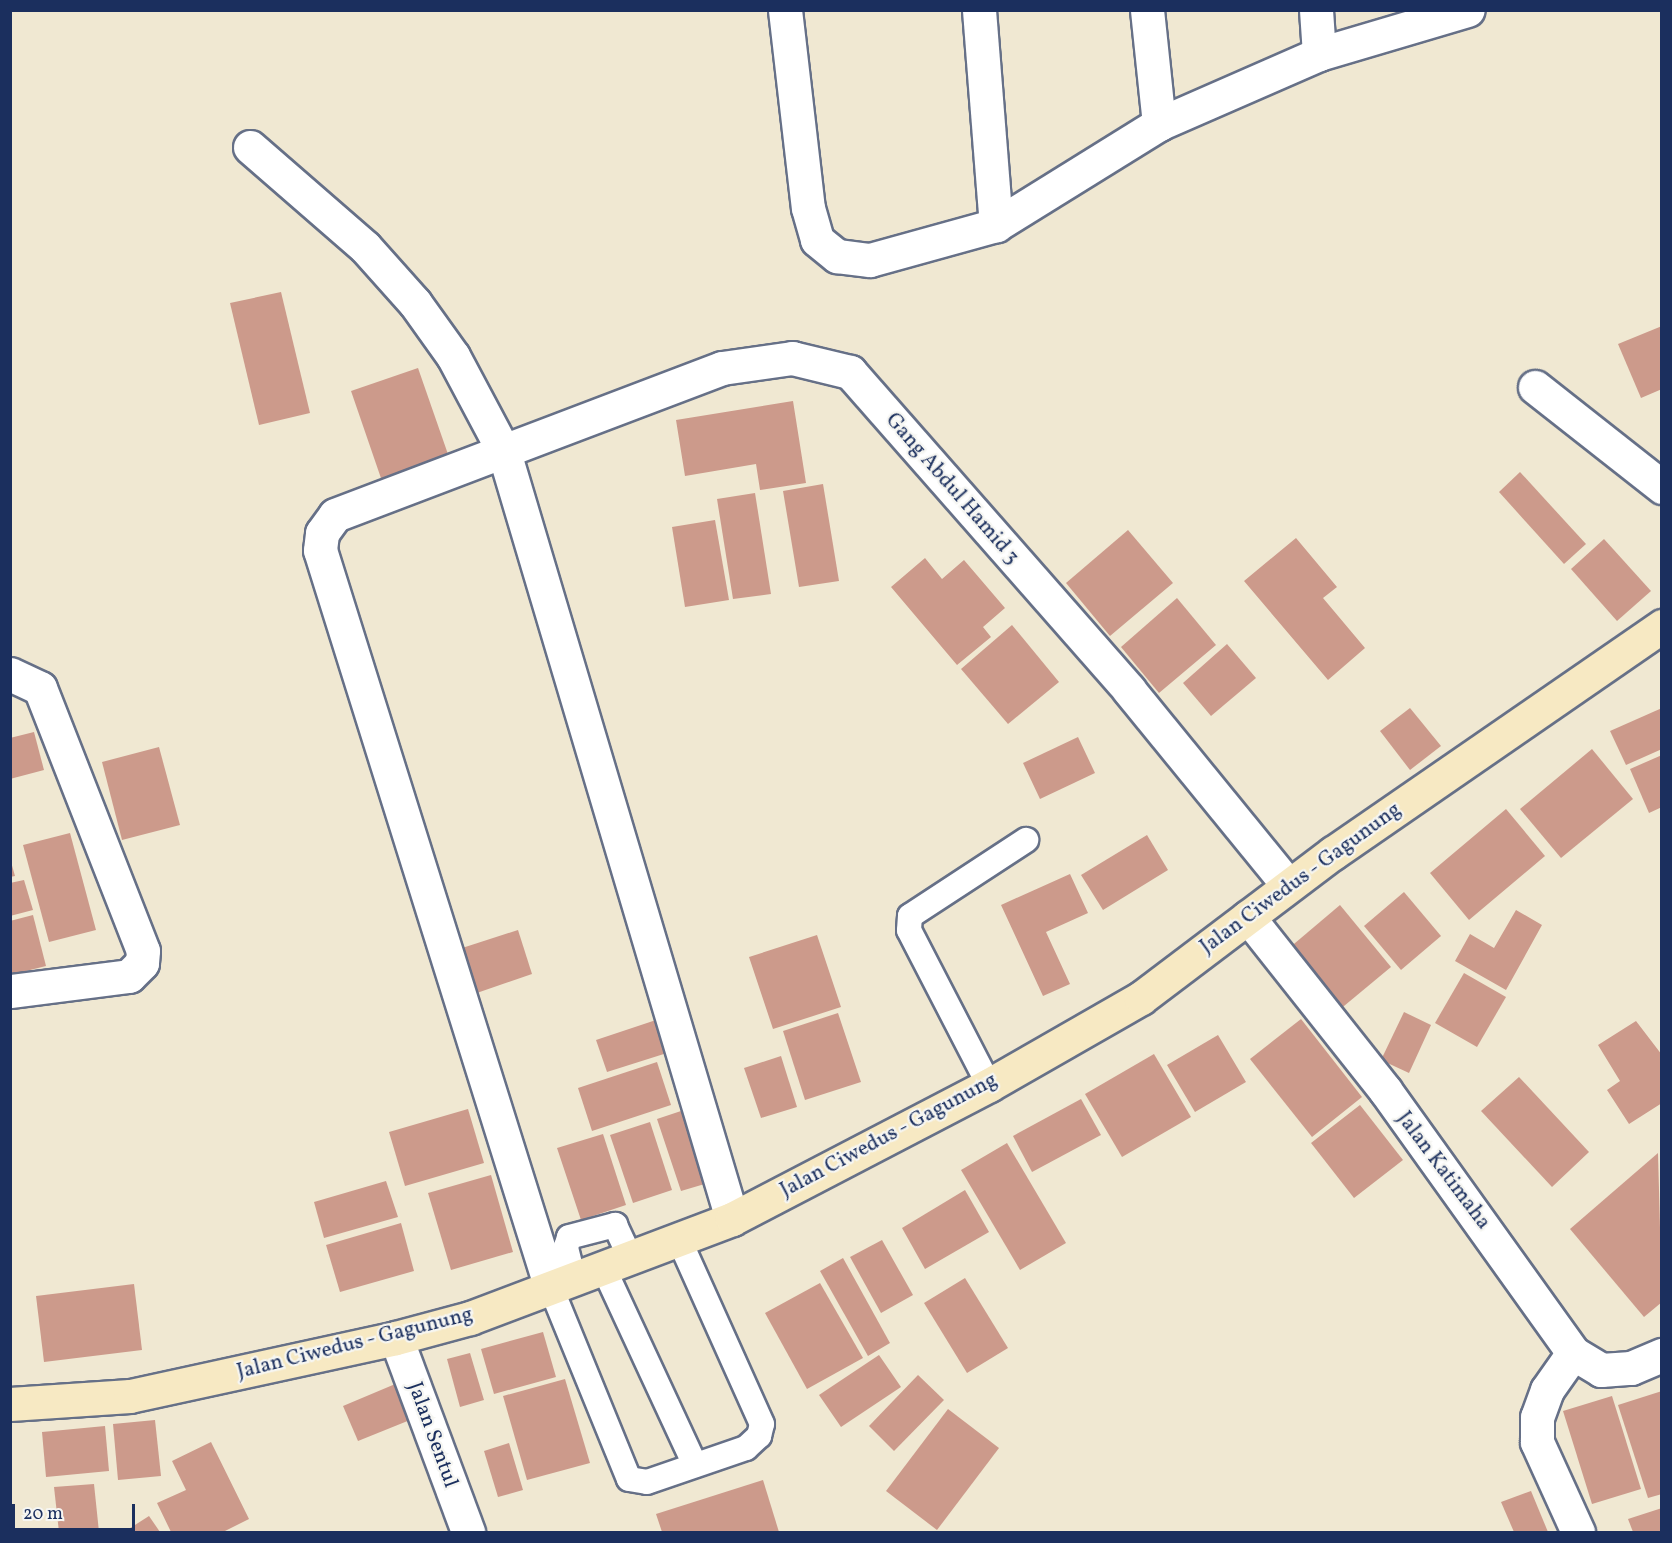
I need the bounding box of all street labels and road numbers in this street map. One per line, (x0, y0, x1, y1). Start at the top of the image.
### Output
street label: Gang Abdul Hamid 3 (880, 408, 1024, 570)
street label: Jalan Ciwedus - Gagunung (1195, 797, 1407, 961)
street label: Jalan Ciwedus - Gagunung (776, 1068, 1002, 1204)
street label: Jalan Katimaha (1391, 1107, 1495, 1235)
street label: Jalan Ciwedus - Gagunung (234, 1302, 476, 1386)
street label: Jalan Sentul (401, 1379, 463, 1491)

